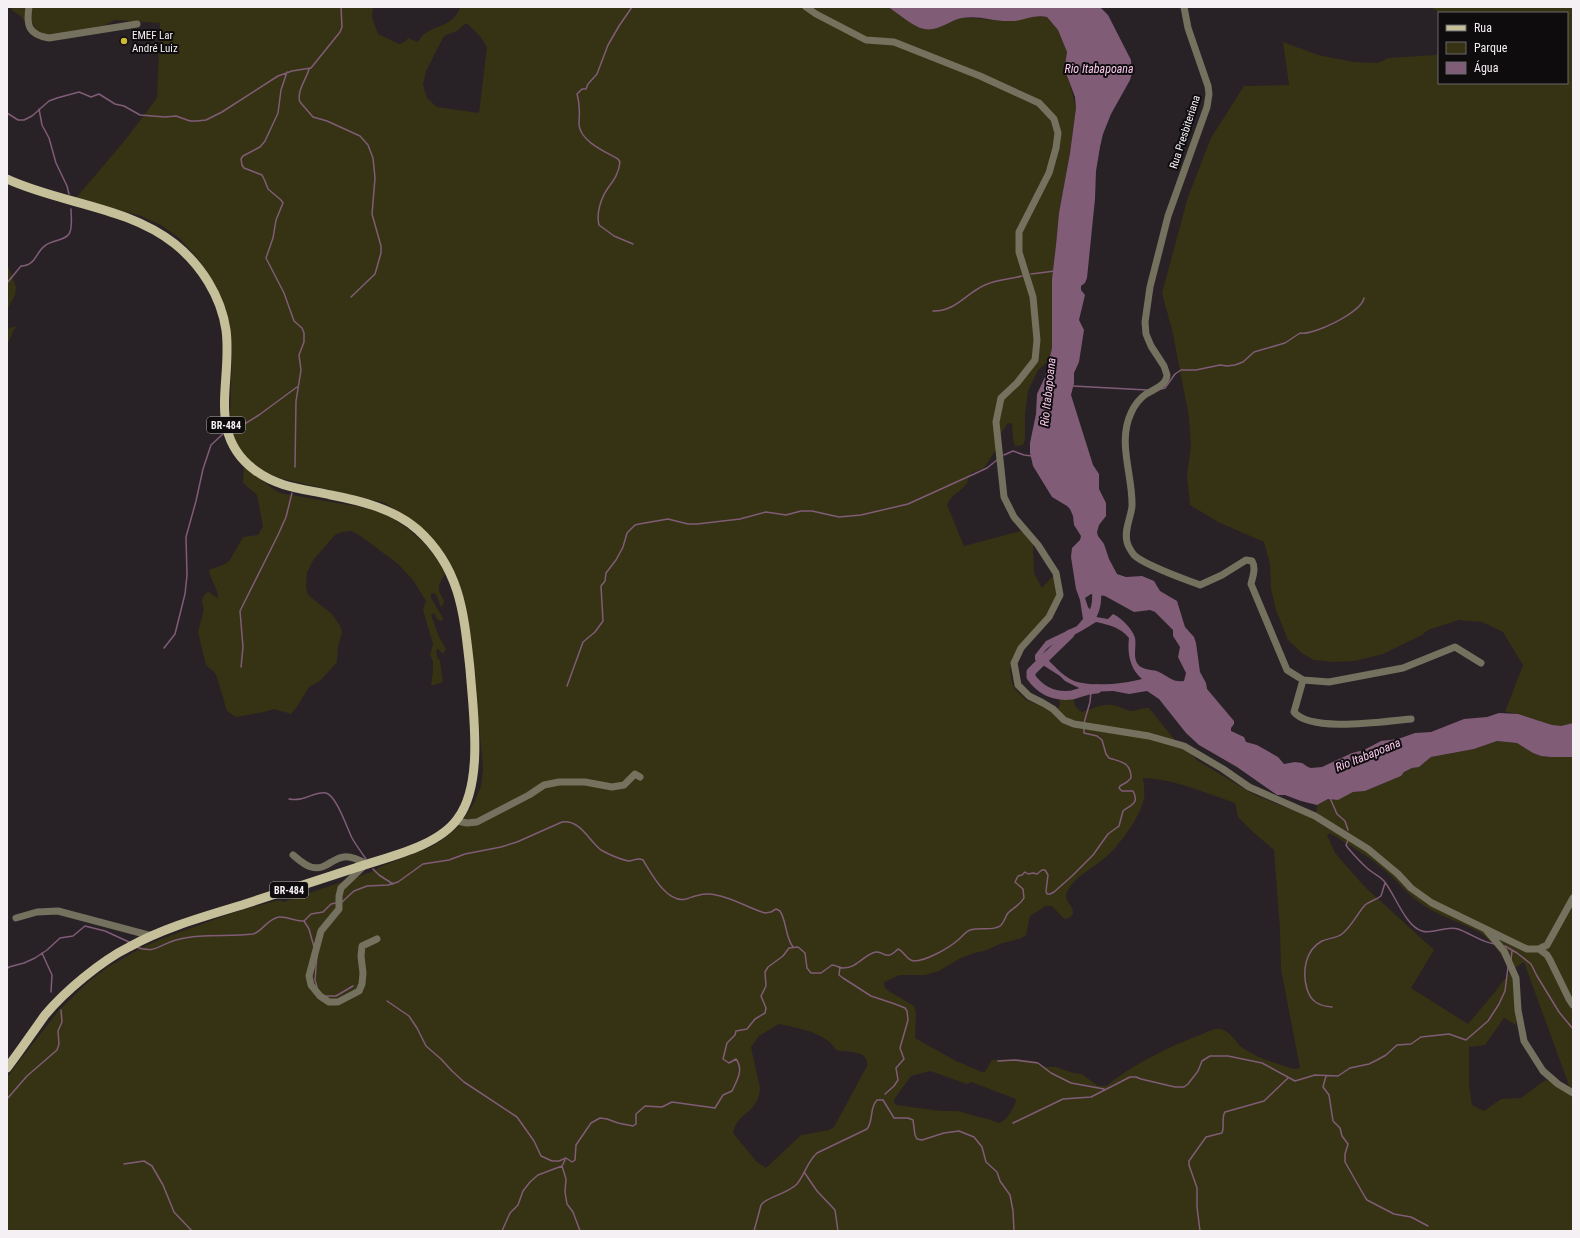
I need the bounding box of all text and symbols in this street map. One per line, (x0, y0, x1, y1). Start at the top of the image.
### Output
legend (1438, 12, 1568, 84)
text: Rua (1474, 21, 1492, 35)
place label: EMEF Lar André Luiz (132, 29, 178, 55)
marker: EMEF Lar André Luiz (119, 36, 129, 46)
text: Parque (1474, 41, 1508, 55)
text: Água (1474, 60, 1499, 75)
water label: Rio Itabapoana (1064, 62, 1134, 76)
street label: Rua Presbiteriana (1167, 94, 1203, 170)
water label: Rio Itabapoana (1037, 357, 1059, 427)
road number: BR-484 (207, 417, 245, 433)
water label: Rio Itabapoana (1333, 736, 1403, 774)
road number: BR-484 (270, 882, 308, 898)

